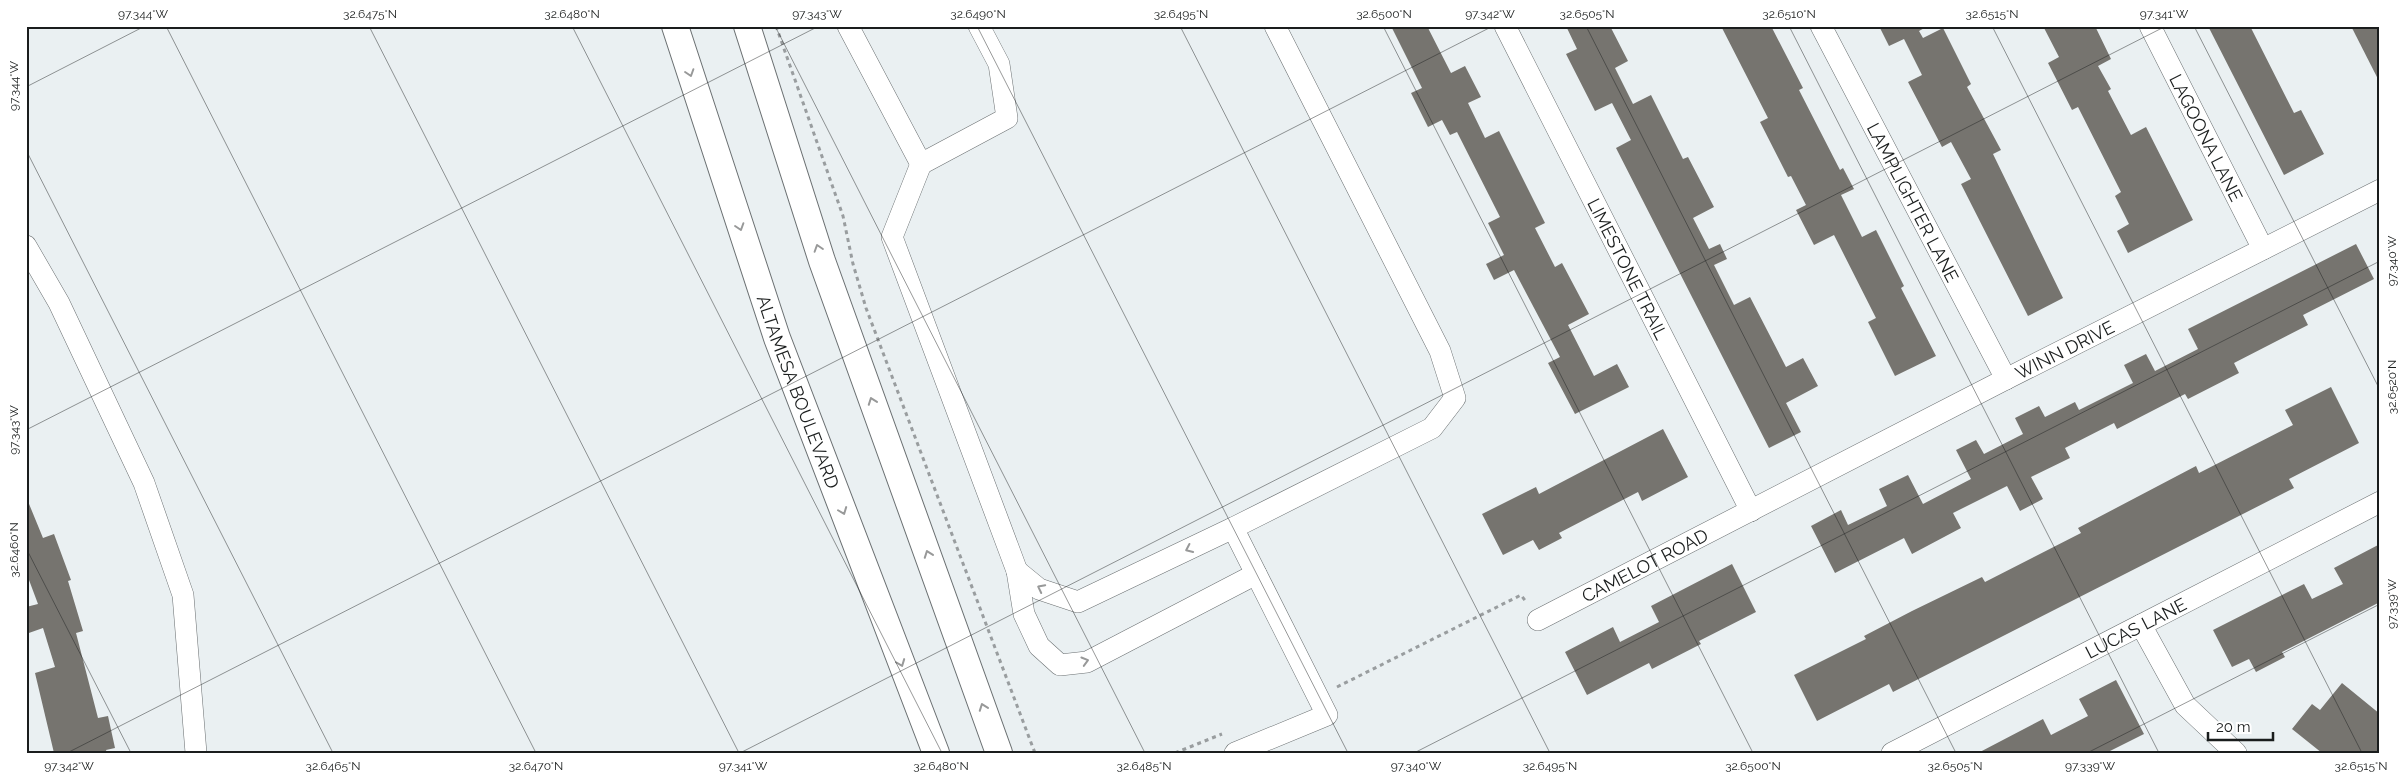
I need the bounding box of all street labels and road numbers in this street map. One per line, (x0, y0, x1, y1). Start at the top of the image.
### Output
street label: LAGOONA LANE (2166, 70, 2247, 205)
street label: LAMPLIGHTER LANE (1863, 119, 1964, 285)
street label: LIMESTONE TRAIL (1584, 195, 1673, 343)
street label: ALTAMESA BOULEVARD (753, 292, 844, 491)
street label: WINN DRIVE (2012, 316, 2118, 383)
street label: CAMELOT ROAD (1578, 524, 1711, 606)
street label: LUCAS LANE (2082, 593, 2190, 662)

